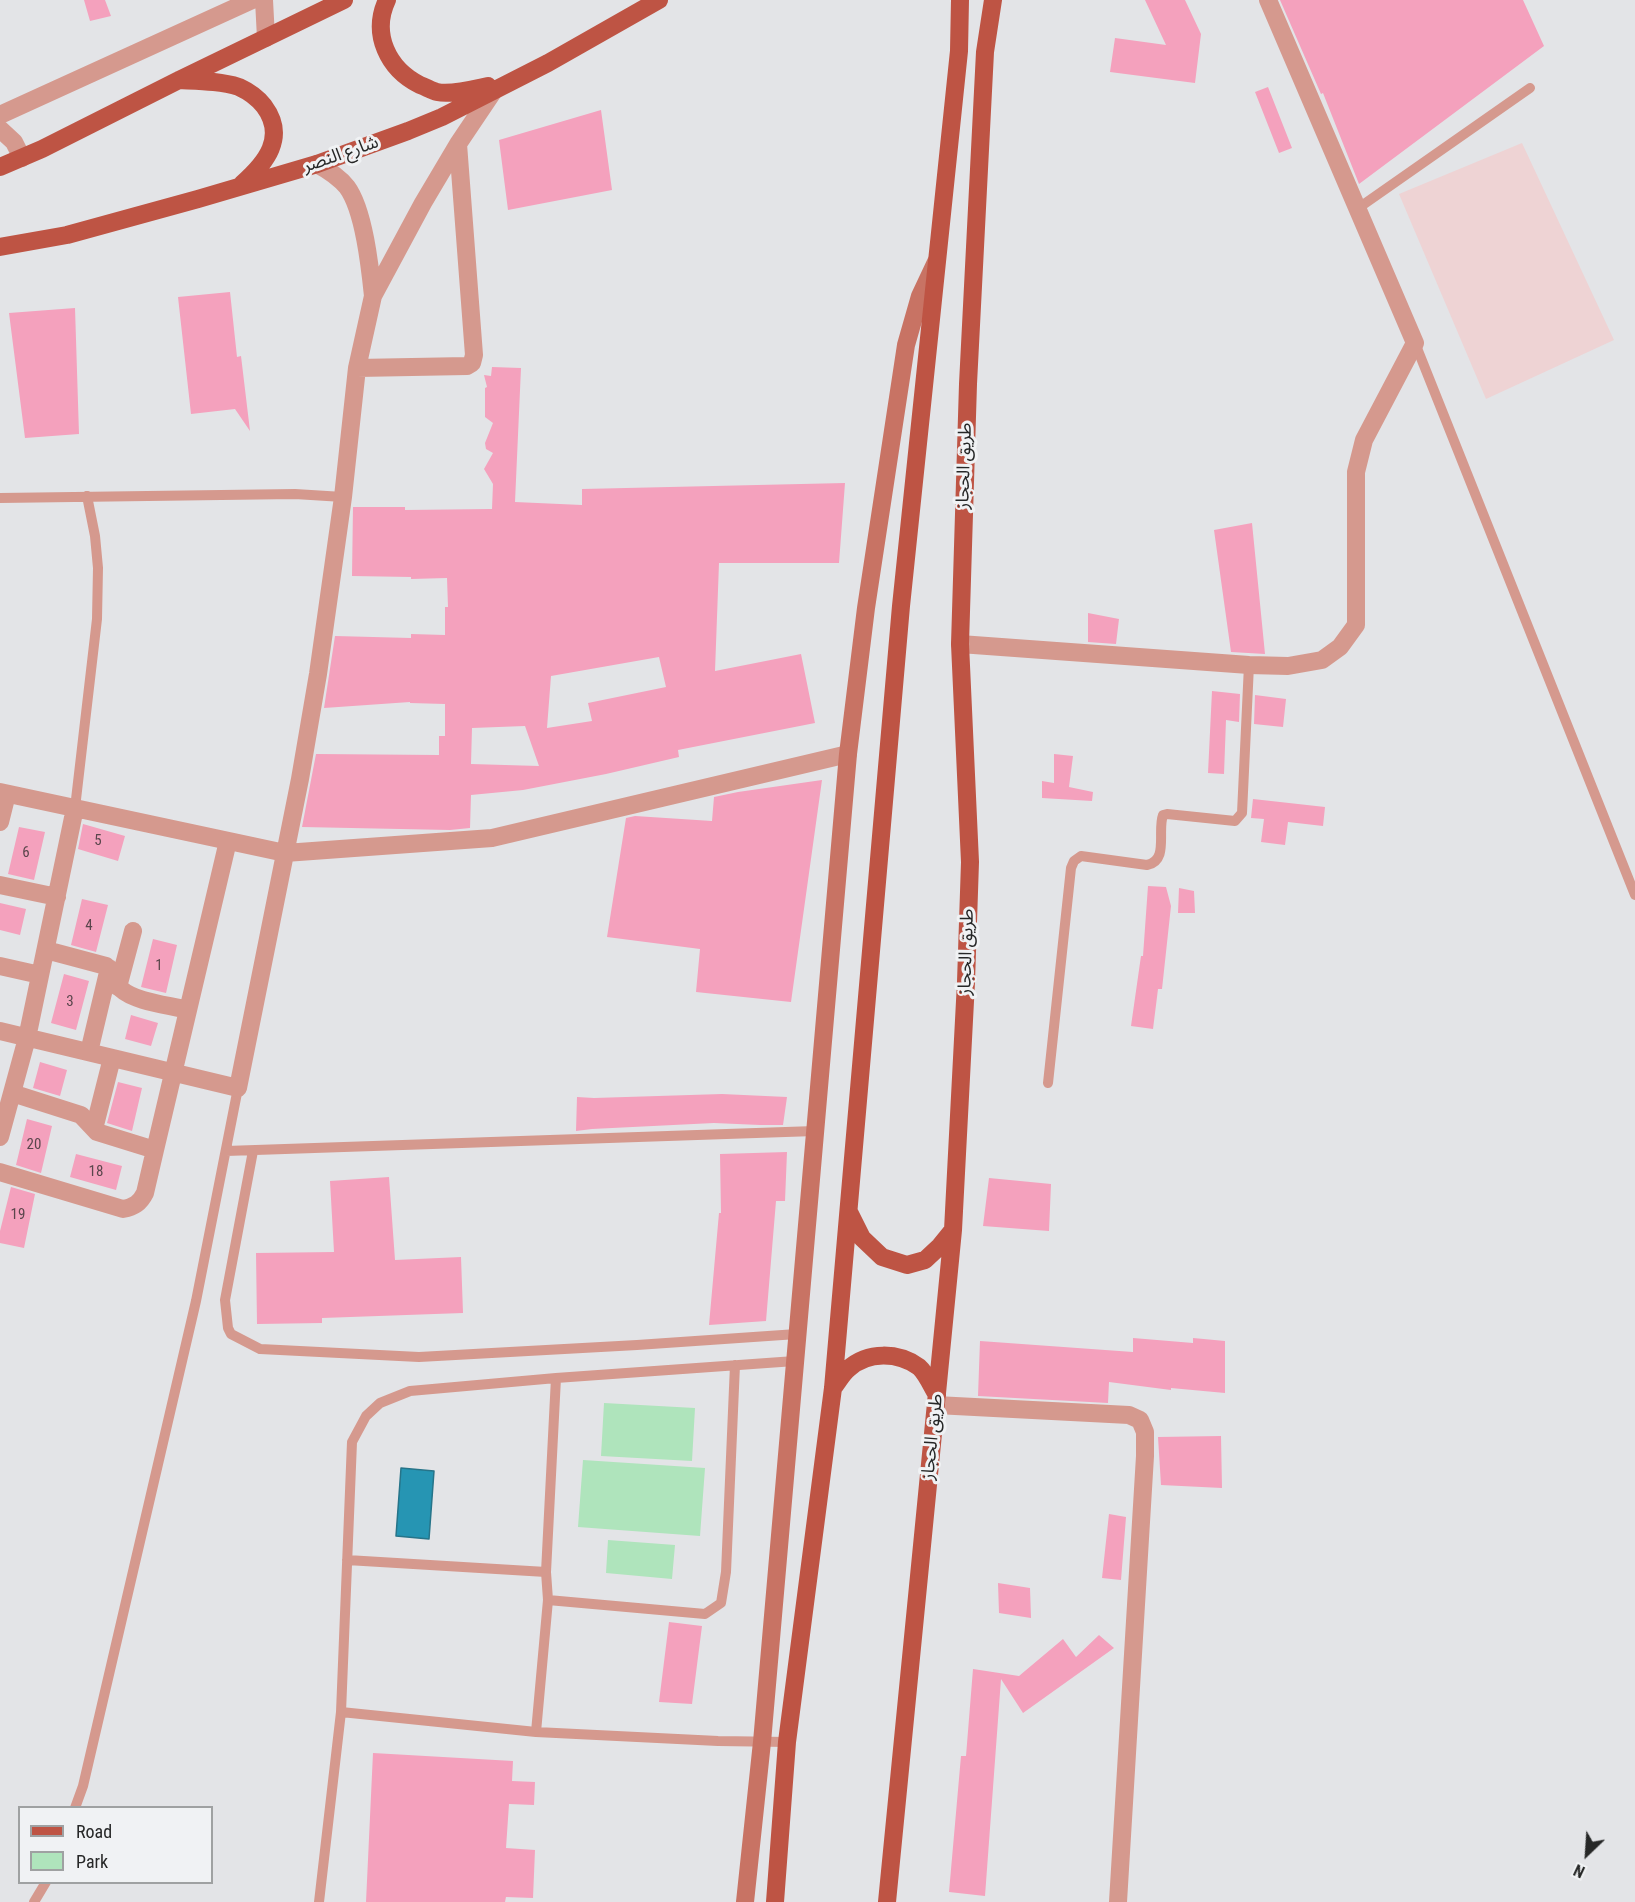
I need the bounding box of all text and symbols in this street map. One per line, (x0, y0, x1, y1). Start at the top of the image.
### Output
street label: شارع النصر (300, 132, 382, 178)
street label: طريق الحجاز (953, 422, 977, 510)
house number: 5 (94, 832, 102, 850)
house number: 6 (22, 844, 30, 862)
street label: طريق الحجاز (955, 908, 979, 996)
house number: 4 (85, 917, 93, 935)
house number: 1 (155, 957, 163, 975)
house number: 3 (66, 993, 74, 1011)
house number: 20 (27, 1136, 41, 1154)
house number: 18 (89, 1163, 103, 1181)
house number: 19 (11, 1206, 25, 1224)
street label: طريق الحجاز (918, 1393, 948, 1481)
legend (18, 1806, 213, 1884)
text: Road (76, 1821, 112, 1842)
north arrow (1557, 1824, 1617, 1884)
text: Park (76, 1851, 108, 1872)
text: N (1571, 1860, 1588, 1881)

